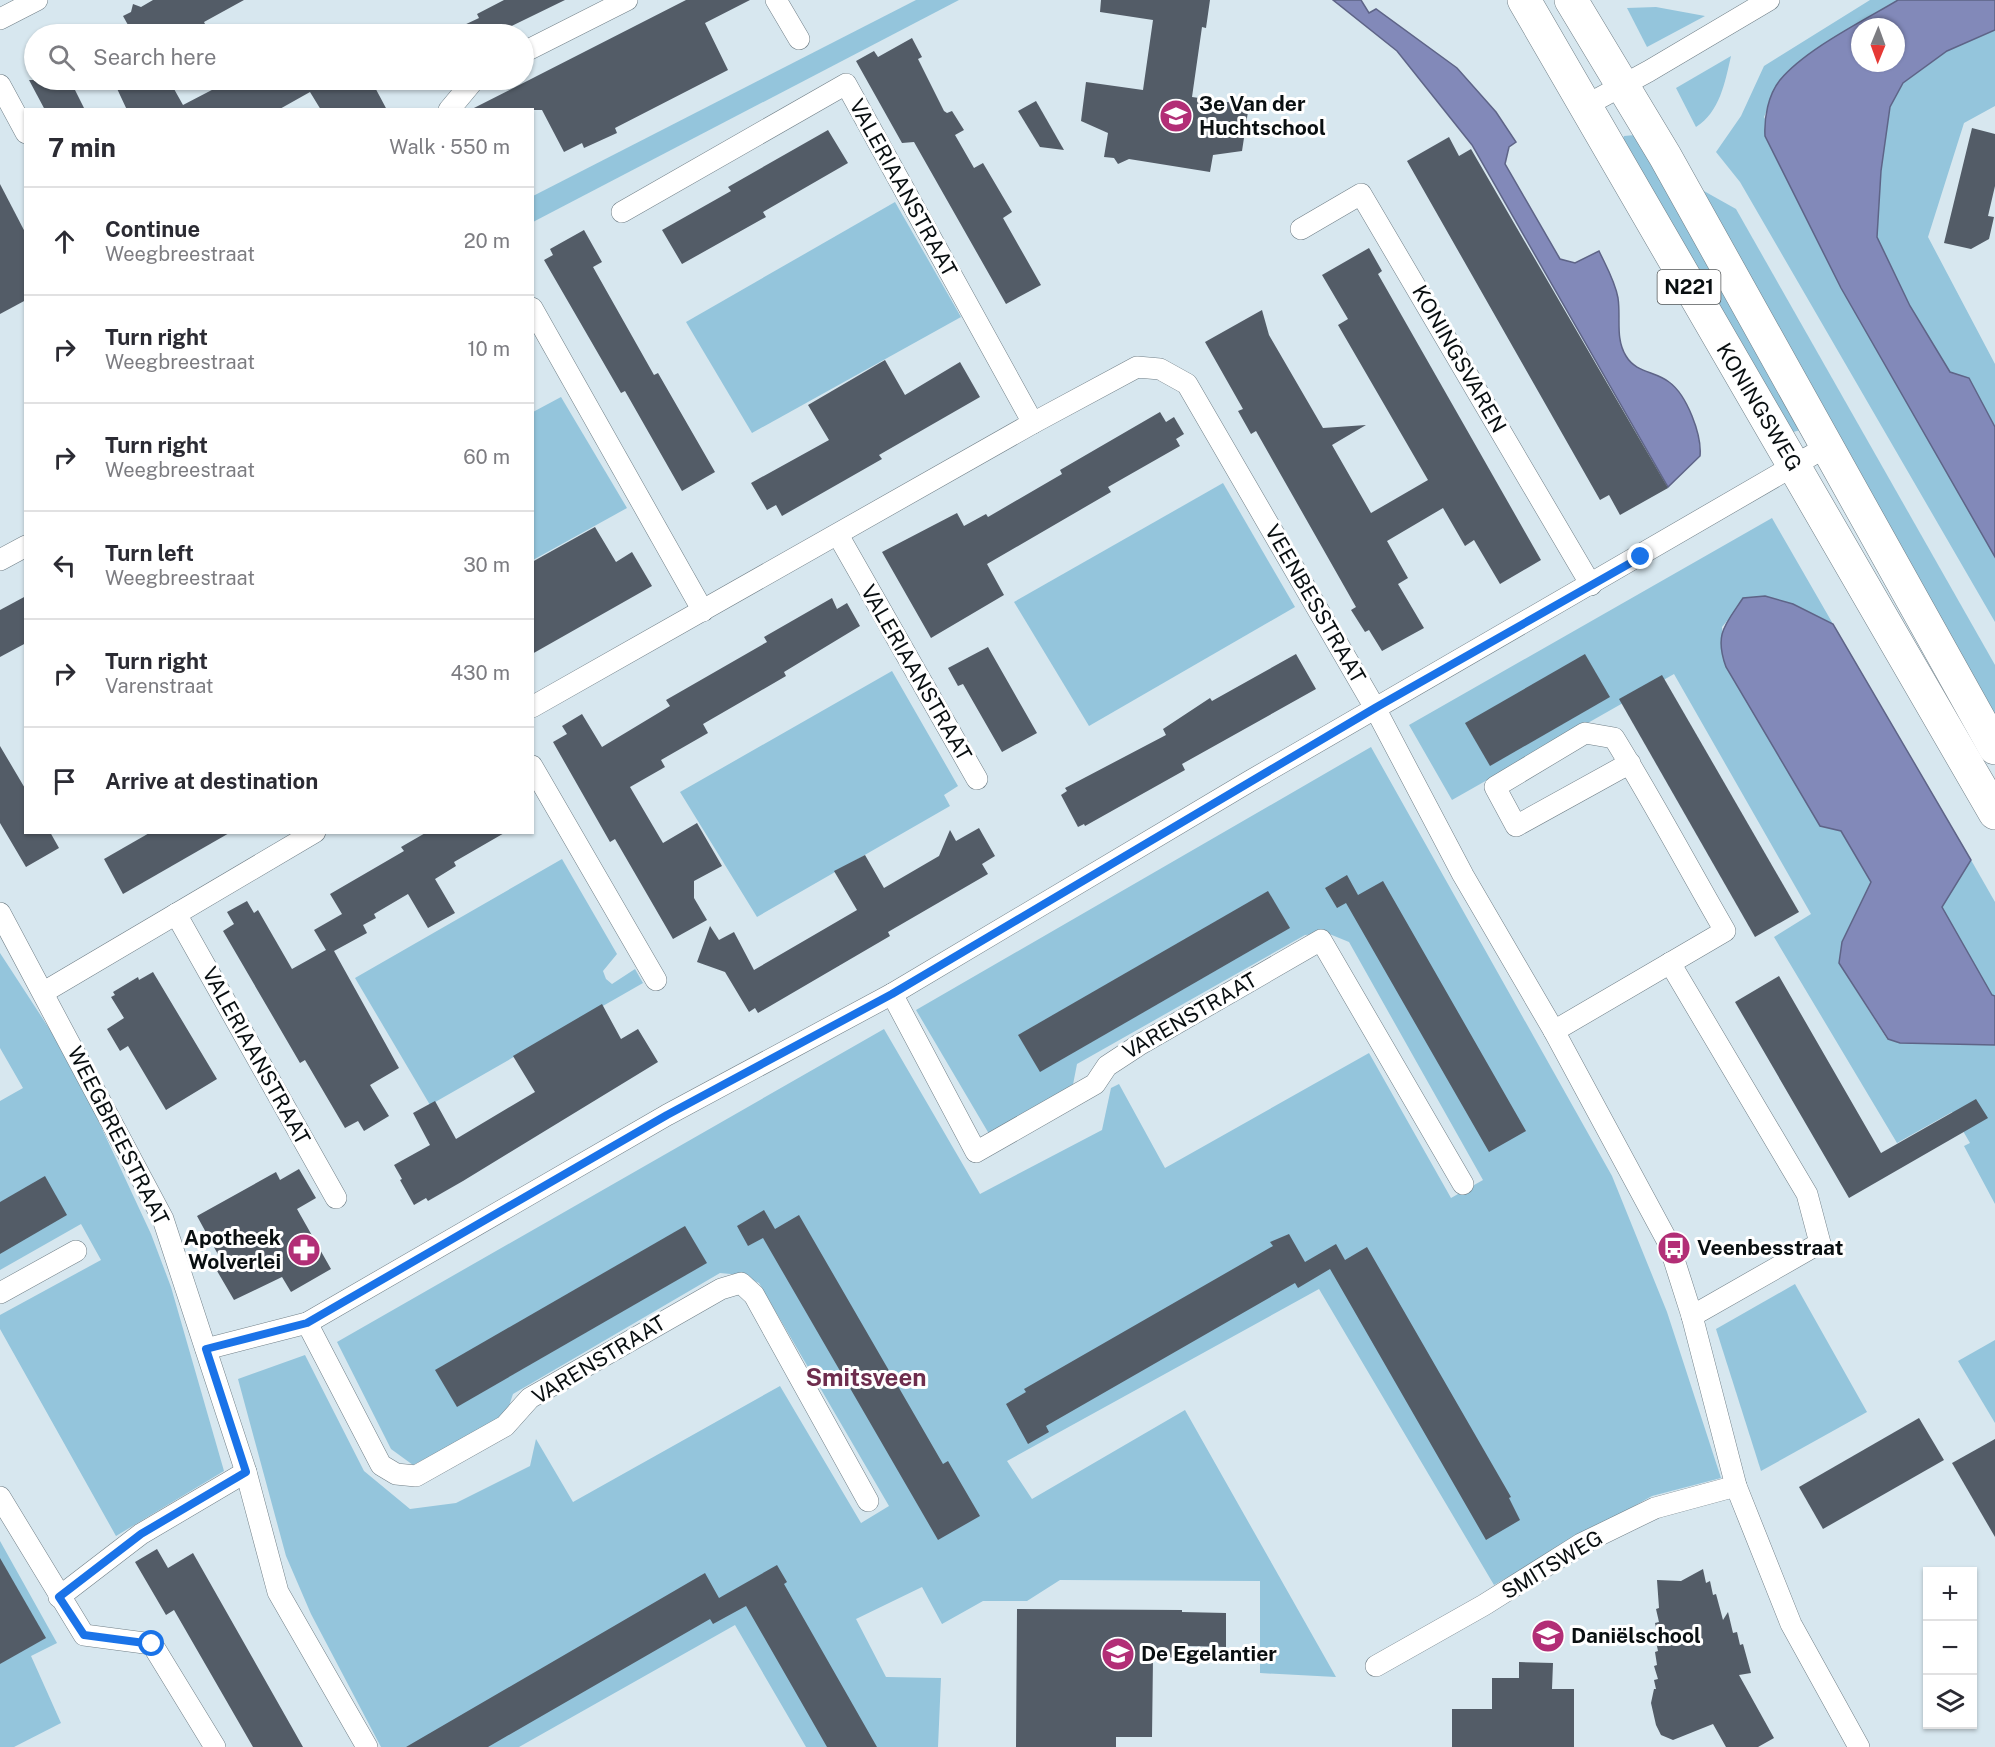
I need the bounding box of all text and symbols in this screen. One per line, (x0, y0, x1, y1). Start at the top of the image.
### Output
north arrow (1851, 18, 1905, 72)
search box (24, 24, 534, 90)
icon: search (45, 41, 78, 74)
text: Search here (93, 44, 217, 70)
place label: 3e Van der Huchtschool (1199, 91, 1326, 140)
street label: VALERIAANSTRAAT (844, 95, 963, 281)
school or university icon: 3e Van der Huchtschool (1158, 98, 1194, 134)
text: 7 min (48, 132, 116, 163)
text: Walk · 550 m (389, 135, 510, 159)
text: Continue (105, 216, 200, 242)
icon: ahead (48, 225, 81, 258)
text: 20 m (464, 229, 510, 253)
text: Weegbreestraat (105, 242, 255, 266)
road number: N221 (1658, 270, 1720, 304)
street label: KONINGSVAREN (1407, 281, 1512, 437)
text: Turn right (105, 324, 208, 350)
icon: right (48, 333, 81, 366)
text: 10 m (467, 337, 510, 361)
street label: KONINGSWEG (1711, 338, 1807, 475)
text: Weegbreestraat (105, 350, 255, 374)
text: Turn right (105, 432, 208, 458)
icon: right (48, 441, 81, 474)
text: 60 m (463, 445, 510, 469)
text: Weegbreestraat (105, 458, 255, 482)
street label: VEENBESSTRAAT (1260, 520, 1371, 687)
text: Turn left (105, 540, 194, 566)
route end (1627, 543, 1653, 569)
icon: left (48, 549, 81, 582)
text: 30 m (463, 553, 510, 577)
text: Weegbreestraat (105, 566, 255, 590)
street label: VALERIAANSTRAAT (856, 580, 977, 765)
text: Turn right (105, 648, 208, 674)
icon: right (48, 657, 81, 690)
text: 430 m (451, 661, 510, 685)
text: Varenstraat (105, 674, 214, 698)
icon: arrive (48, 765, 81, 798)
text: Arrive at destination (105, 768, 318, 794)
street label: VALERIAANSTRAAT (197, 963, 316, 1149)
street label: VARENSTRAAT (1118, 967, 1261, 1064)
street label: WEEGBREESTRAAT (63, 1042, 174, 1229)
place label: Apotheek Wolverlei (184, 1225, 281, 1274)
bus stop icon: Veenbesstraat (1656, 1230, 1692, 1266)
pharmacy icon: Apotheek Wolverlei (286, 1232, 322, 1268)
place label: Veenbesstraat (1697, 1235, 1843, 1260)
street label: VARENSTRAAT (528, 1310, 670, 1409)
district label: Smitsveen (805, 1363, 927, 1391)
street label: SMITSWEG (1497, 1525, 1607, 1604)
map controls (1923, 1567, 1977, 1729)
button: + (1923, 1567, 1977, 1621)
school or university icon: Daniëlschool (1530, 1618, 1566, 1654)
button: − (1923, 1621, 1977, 1675)
place label: Daniëlschool (1571, 1623, 1701, 1648)
route start (138, 1630, 164, 1656)
school or university icon: De Egelantier (1100, 1636, 1136, 1672)
place label: De Egelantier (1141, 1641, 1277, 1666)
button: layers (1923, 1675, 1977, 1729)

